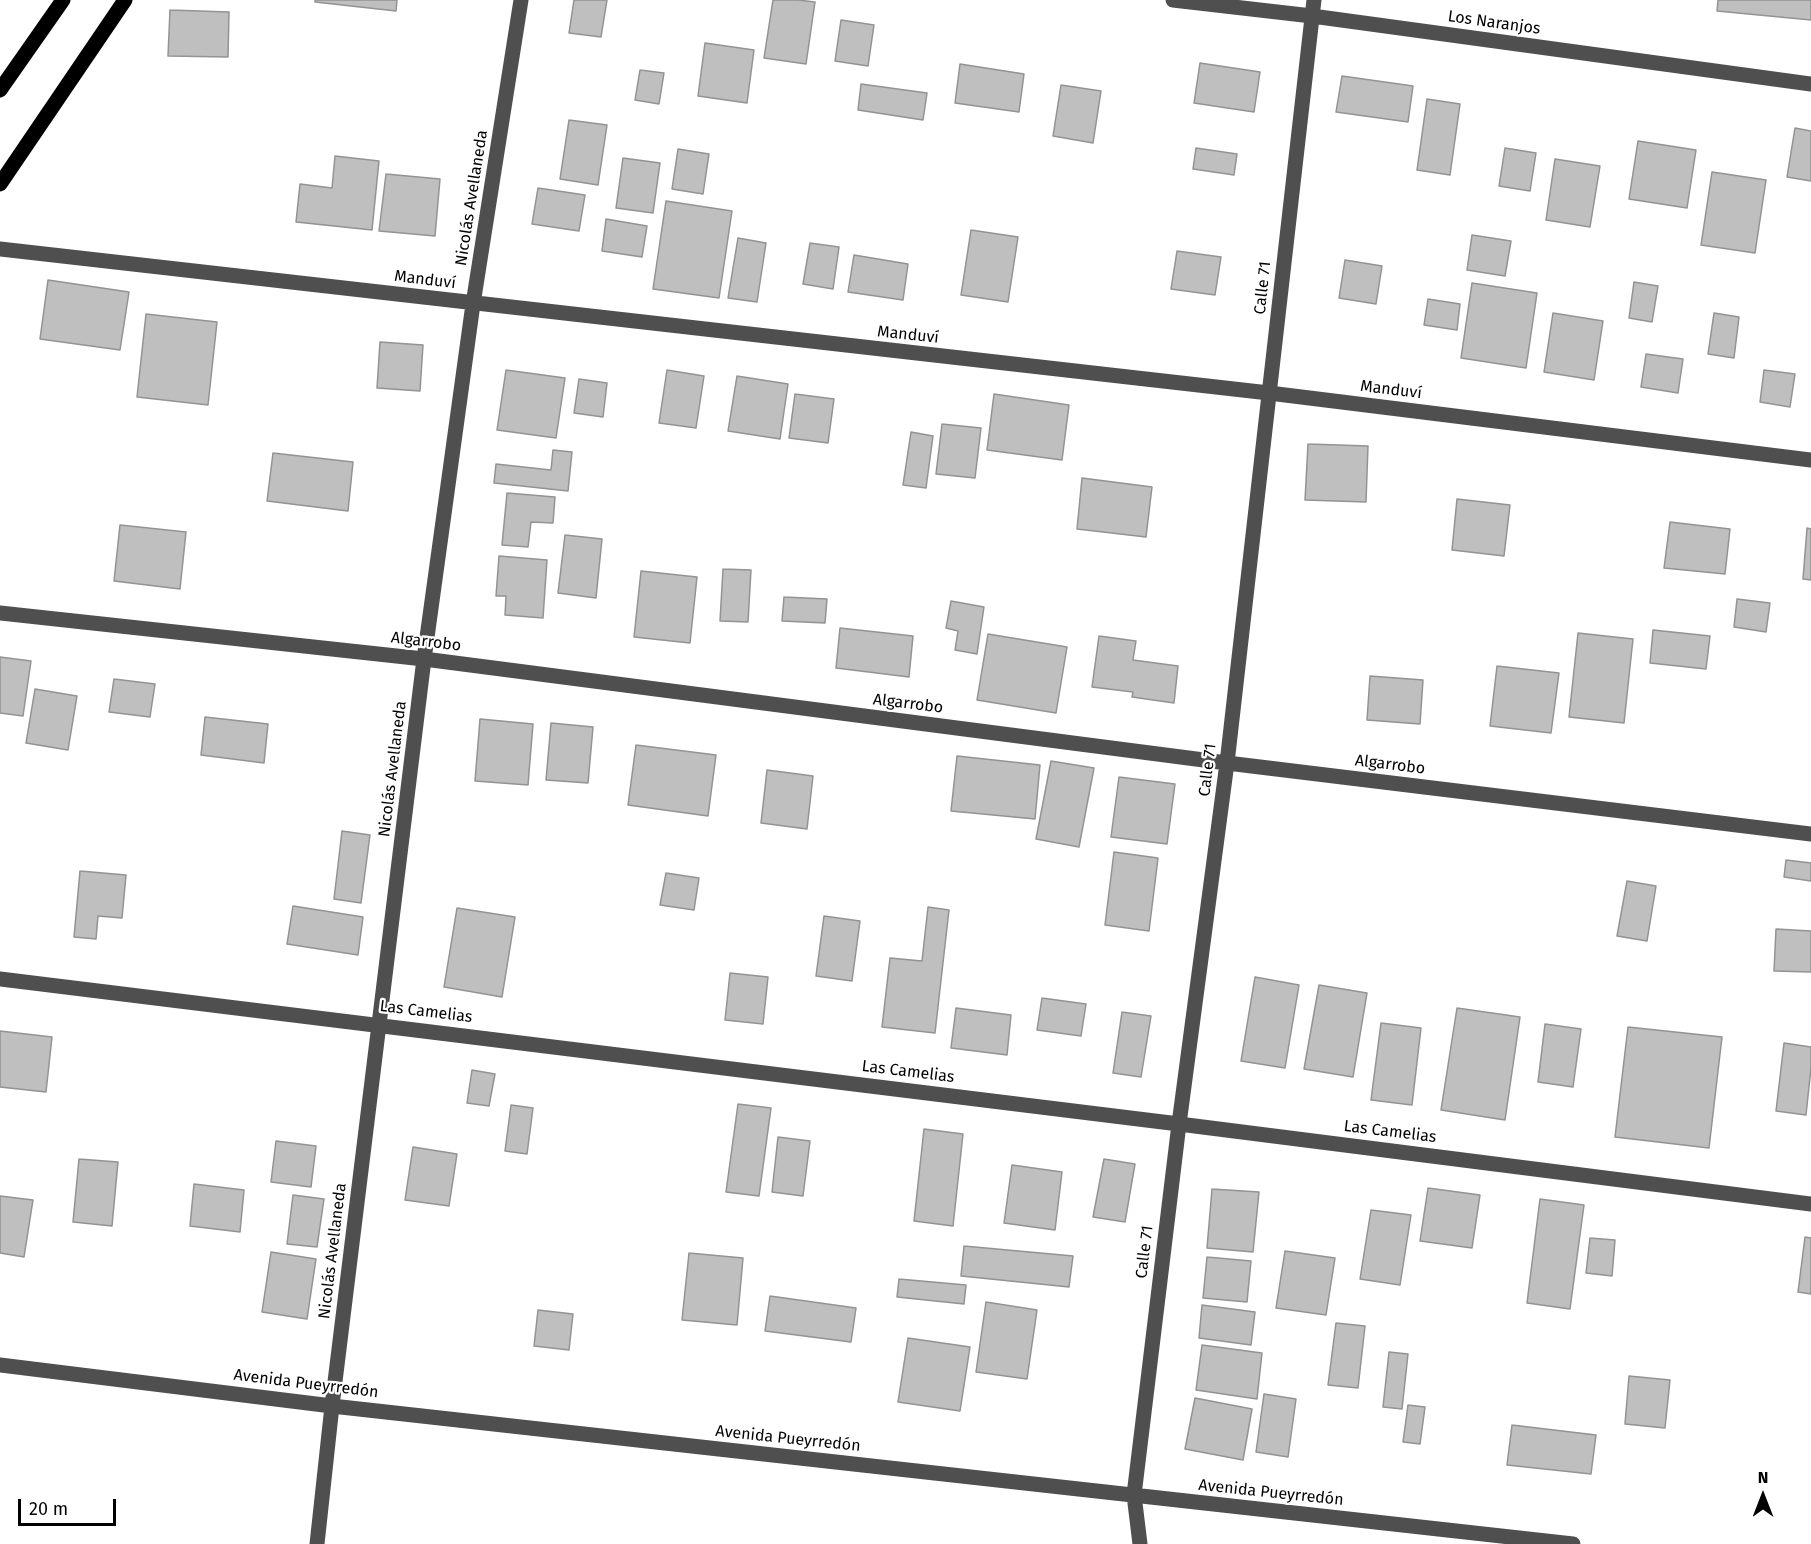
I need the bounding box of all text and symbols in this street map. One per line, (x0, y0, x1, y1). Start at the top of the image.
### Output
street label: Los Naranjos (1446, 7, 1542, 39)
street label: Nicolás Avellaneda (452, 129, 492, 267)
street label: Calle 71 (1251, 260, 1275, 316)
street label: Manduví (393, 267, 457, 293)
street label: Manduví (876, 322, 940, 348)
street label: Manduví (1359, 377, 1423, 403)
street label: Algarrobo (390, 628, 462, 656)
street label: Algarrobo (872, 690, 944, 718)
street label: Nicolás Avellaneda (375, 700, 411, 838)
street label: Calle 71 (1195, 742, 1221, 798)
street label: Algarrobo (1354, 751, 1426, 779)
street label: Las Camelias (379, 997, 473, 1027)
street label: Las Camelias (861, 1057, 955, 1087)
street label: Las Camelias (1343, 1117, 1437, 1147)
street label: Nicolás Avellaneda (315, 1182, 351, 1320)
street label: Calle 71 (1132, 1224, 1158, 1280)
street label: Avenida Pueyrredón (233, 1366, 379, 1402)
street label: Avenida Pueyrredón (715, 1422, 861, 1456)
north arrow (1733, 1466, 1793, 1526)
text: N (1758, 1468, 1768, 1487)
street label: Avenida Pueyrredón (1198, 1476, 1344, 1510)
scale bar (21, 1487, 118, 1525)
text: 20 m (29, 1498, 68, 1520)

